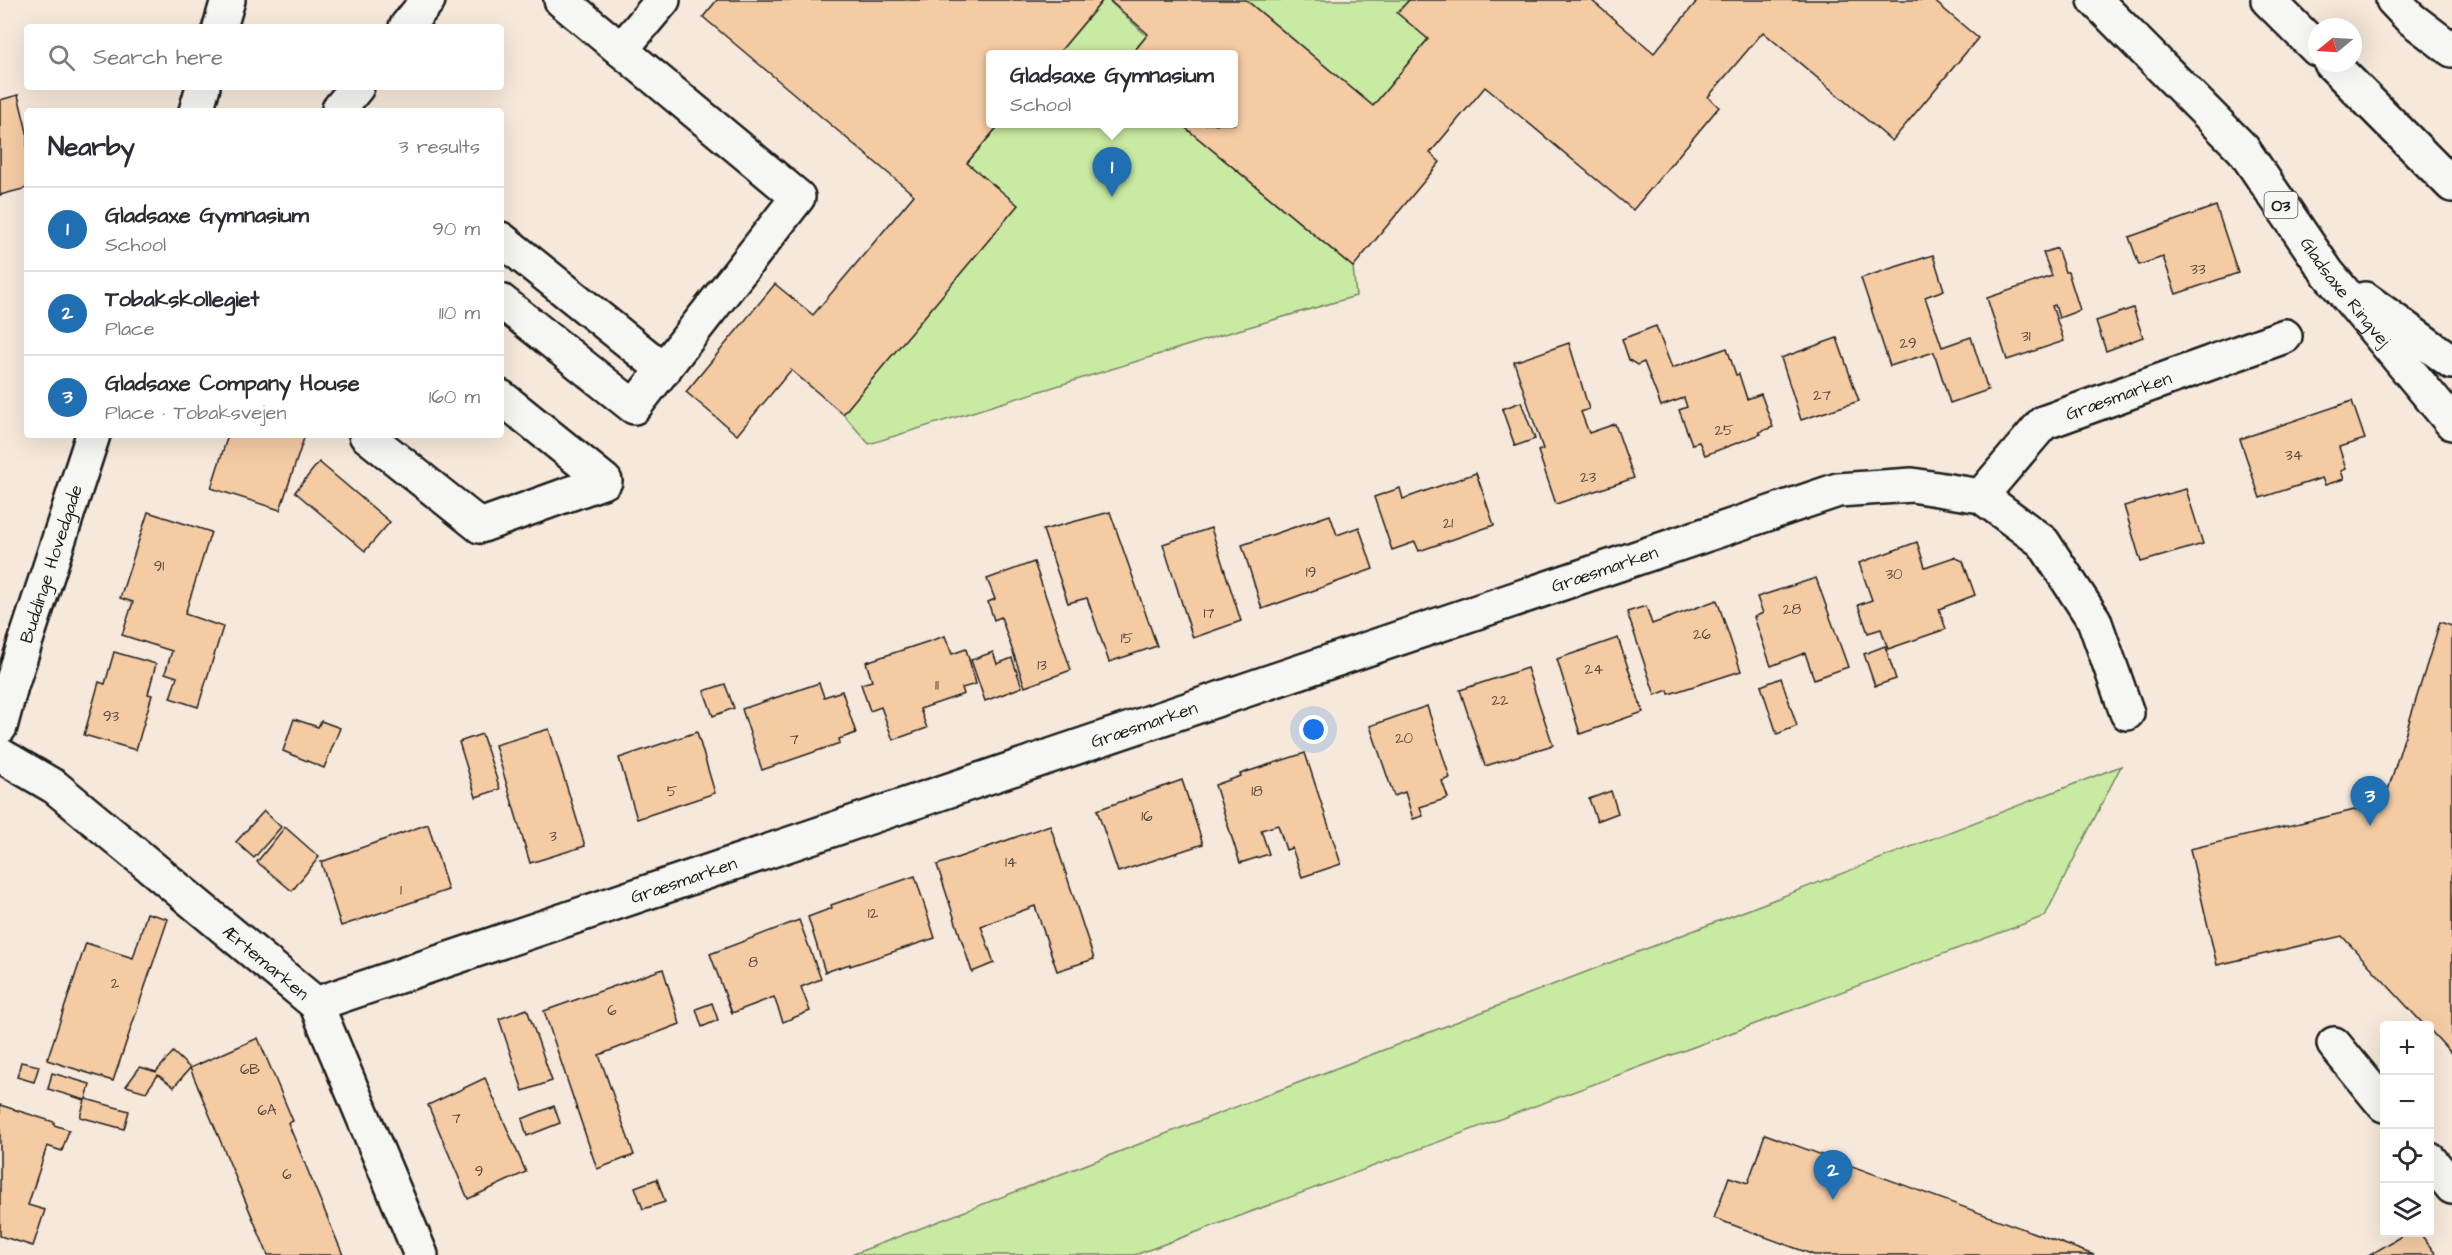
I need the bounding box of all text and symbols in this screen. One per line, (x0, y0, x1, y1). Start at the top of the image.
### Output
north arrow (2308, 18, 2362, 72)
search box (24, 24, 504, 90)
icon: search (45, 41, 78, 74)
text: Search here (93, 42, 223, 73)
popup (986, 50, 1238, 128)
text: Gladsaxe Gymnasium (1010, 60, 1214, 91)
text: School (1010, 91, 1071, 119)
text: Nearby (48, 129, 135, 165)
text: 3 results (398, 133, 480, 161)
pin: 1 (1092, 148, 1132, 197)
road number: O3 (2264, 192, 2298, 218)
text: Gladsaxe Gymnasium (105, 200, 309, 231)
text: 1 (66, 215, 69, 243)
text: 90 m (432, 215, 480, 243)
text: School (105, 231, 166, 259)
street label: Gladsaxe Ringvej (2294, 232, 2397, 353)
house number: 33 (2190, 259, 2206, 280)
text: Tobakskollegiet (105, 284, 259, 315)
text: 2 (62, 299, 73, 327)
text: 110 m (439, 299, 480, 327)
text: Place (105, 315, 155, 343)
house number: 31 (2021, 326, 2031, 347)
house number: 29 (1899, 333, 1917, 354)
street label: Græsmarken (2062, 366, 2175, 427)
text: Gladsaxe Company House (105, 368, 360, 399)
text: 3 (62, 383, 73, 411)
text: 160 m (429, 383, 480, 411)
house number: 27 (1813, 385, 1831, 406)
text: Place · Tobaksvejen (105, 399, 286, 427)
house number: 25 (1714, 420, 1734, 441)
house number: 34 (2285, 445, 2303, 466)
house number: 23 (1580, 467, 1596, 488)
street label: Buddinge Hovedgade (14, 481, 89, 646)
house number: 21 (1443, 513, 1453, 534)
street label: Græsmarken (1548, 540, 1661, 599)
house number: 91 (154, 556, 164, 577)
house number: 19 (1306, 562, 1316, 583)
house number: 30 (1885, 564, 1903, 585)
house number: 28 (1783, 599, 1801, 620)
house number: 17 (1203, 603, 1215, 624)
house number: 26 (1693, 624, 1712, 645)
house number: 15 (1121, 628, 1134, 649)
house number: 13 (1037, 655, 1047, 676)
house number: 24 (1585, 659, 1603, 680)
house number: 11 (935, 675, 939, 696)
house number: 22 (1491, 690, 1509, 711)
street label: Græsmarken (1088, 695, 1201, 754)
house number: 93 (103, 706, 119, 727)
your location (1299, 715, 1328, 744)
house number: 20 (1395, 728, 1414, 749)
house number: 7 (789, 729, 799, 750)
pin: 3 (2350, 776, 2390, 826)
house number: 5 (667, 781, 678, 802)
house number: 18 (1251, 781, 1263, 802)
house number: 16 (1141, 806, 1153, 827)
house number: 3 (549, 826, 557, 847)
street label: Græsmarken (627, 851, 740, 910)
house number: 14 (1005, 852, 1017, 873)
house number: 1 (400, 880, 402, 901)
house number: 12 (868, 903, 879, 924)
street label: Ærtemarken (217, 919, 314, 1006)
house number: 8 (748, 952, 758, 973)
house number: 2 (111, 973, 120, 994)
house number: 6 (607, 1000, 617, 1021)
map controls (2380, 1021, 2434, 1237)
button: + (2380, 1021, 2434, 1075)
house number: 6B (240, 1059, 260, 1080)
button: − (2380, 1075, 2434, 1129)
house number: 6A (257, 1100, 277, 1121)
house number: 7 (451, 1108, 461, 1129)
button: locate (2380, 1129, 2434, 1183)
pin: 2 (1814, 1150, 1852, 1200)
house number: 9 (475, 1161, 483, 1182)
house number: 6 (282, 1164, 292, 1185)
button: layers (2380, 1183, 2434, 1237)

